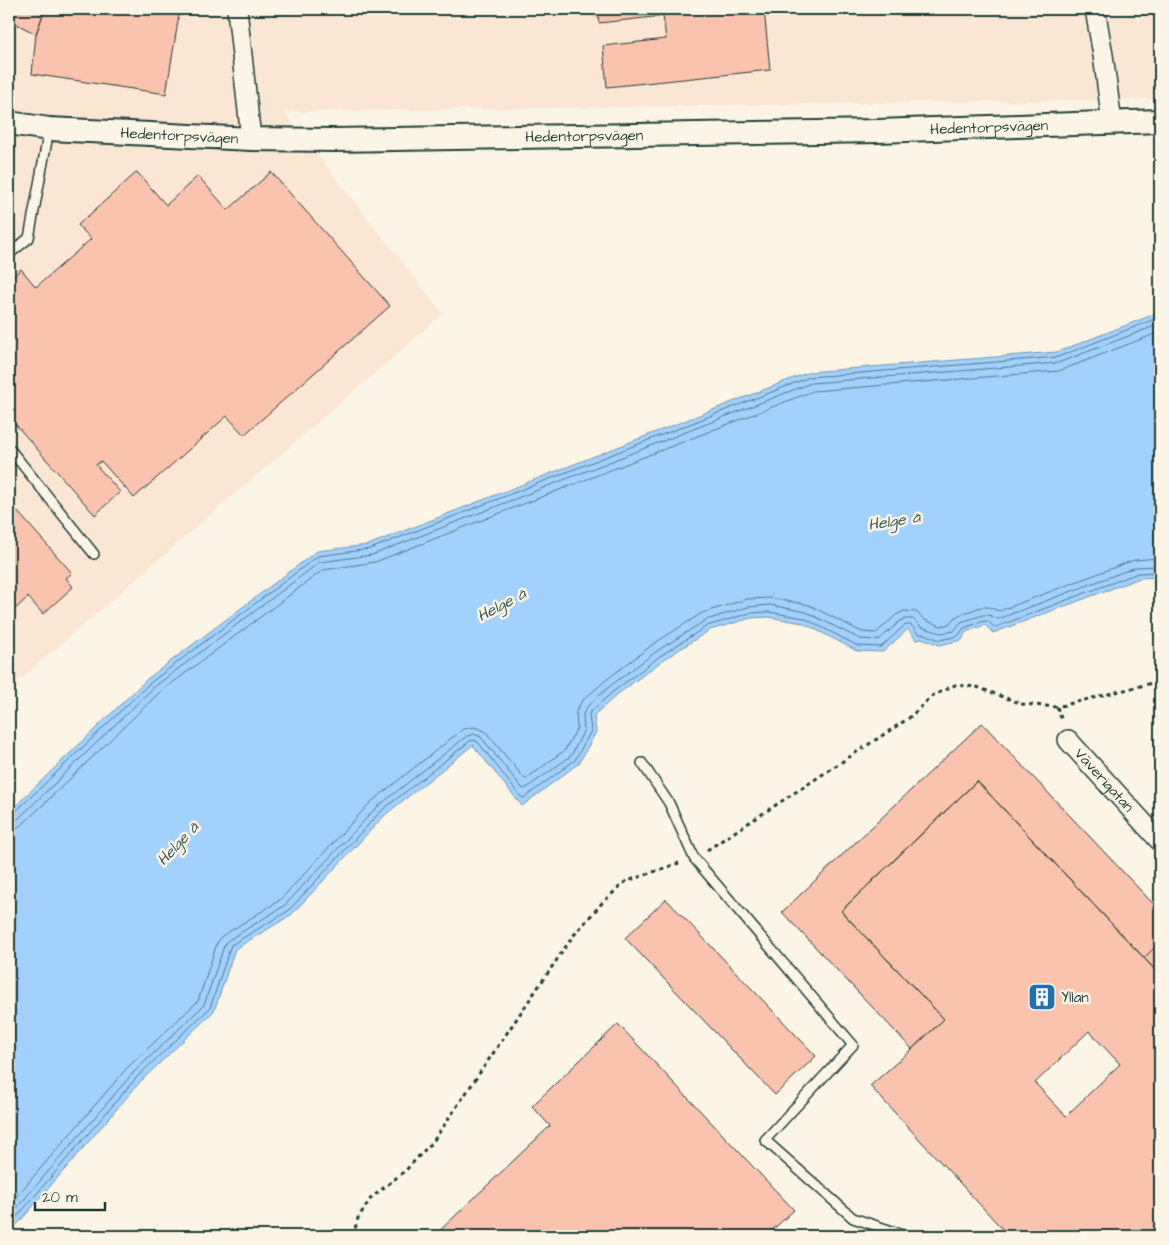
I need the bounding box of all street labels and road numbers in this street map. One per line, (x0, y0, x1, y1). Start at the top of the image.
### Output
street label: Hedentorpsvägen (930, 115, 1049, 140)
street label: Hedentorpsvägen (120, 123, 239, 150)
street label: Hedentorpsvägen (525, 125, 644, 148)
street label: Väverigatan (1069, 744, 1139, 817)

